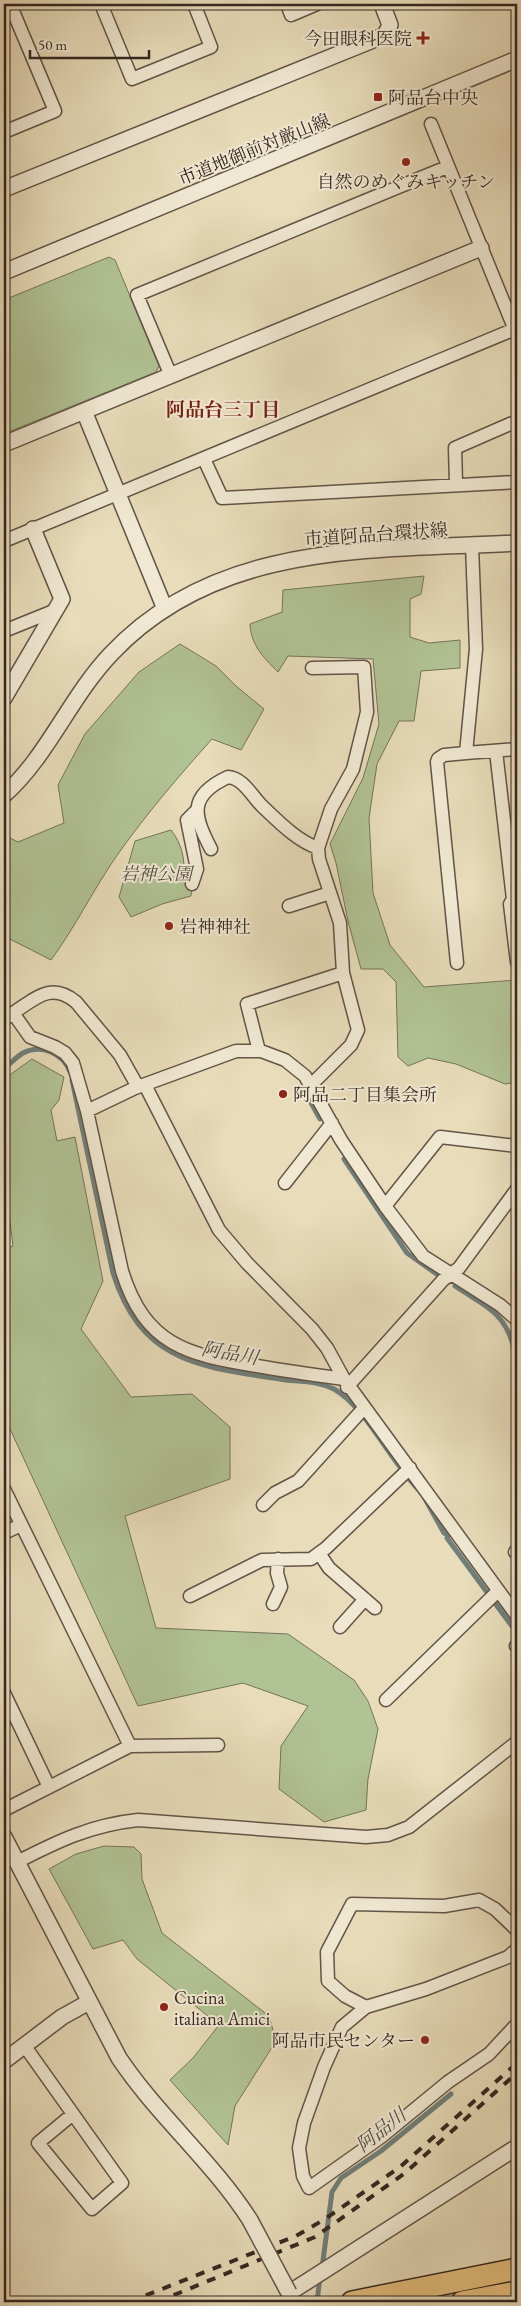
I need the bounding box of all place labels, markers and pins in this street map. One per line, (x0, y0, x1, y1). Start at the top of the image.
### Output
place label: 今田眼科医院 (304, 27, 412, 50)
marker: 今田眼科医院 (416, 31, 430, 45)
place label: 阿品台中央 (388, 86, 478, 109)
marker: 阿品台中央 (372, 91, 384, 103)
marker: 自然のめぐみキッチン (400, 156, 412, 168)
place label: 自然のめぐみキッチン (317, 170, 495, 193)
place label: 岩神神社 (179, 915, 251, 938)
marker: 岩神神社 (163, 920, 175, 932)
place label: 阿品二丁目集会所 (293, 1083, 437, 1106)
marker: 阿品二丁目集会所 (277, 1088, 289, 1100)
place label: Cucina italiana Amici (174, 1986, 271, 2030)
marker: Cucina italiana Amici (158, 2001, 170, 2013)
place label: 阿品市民センター (272, 2029, 415, 2052)
marker: 阿品市民センター (419, 2034, 431, 2046)

